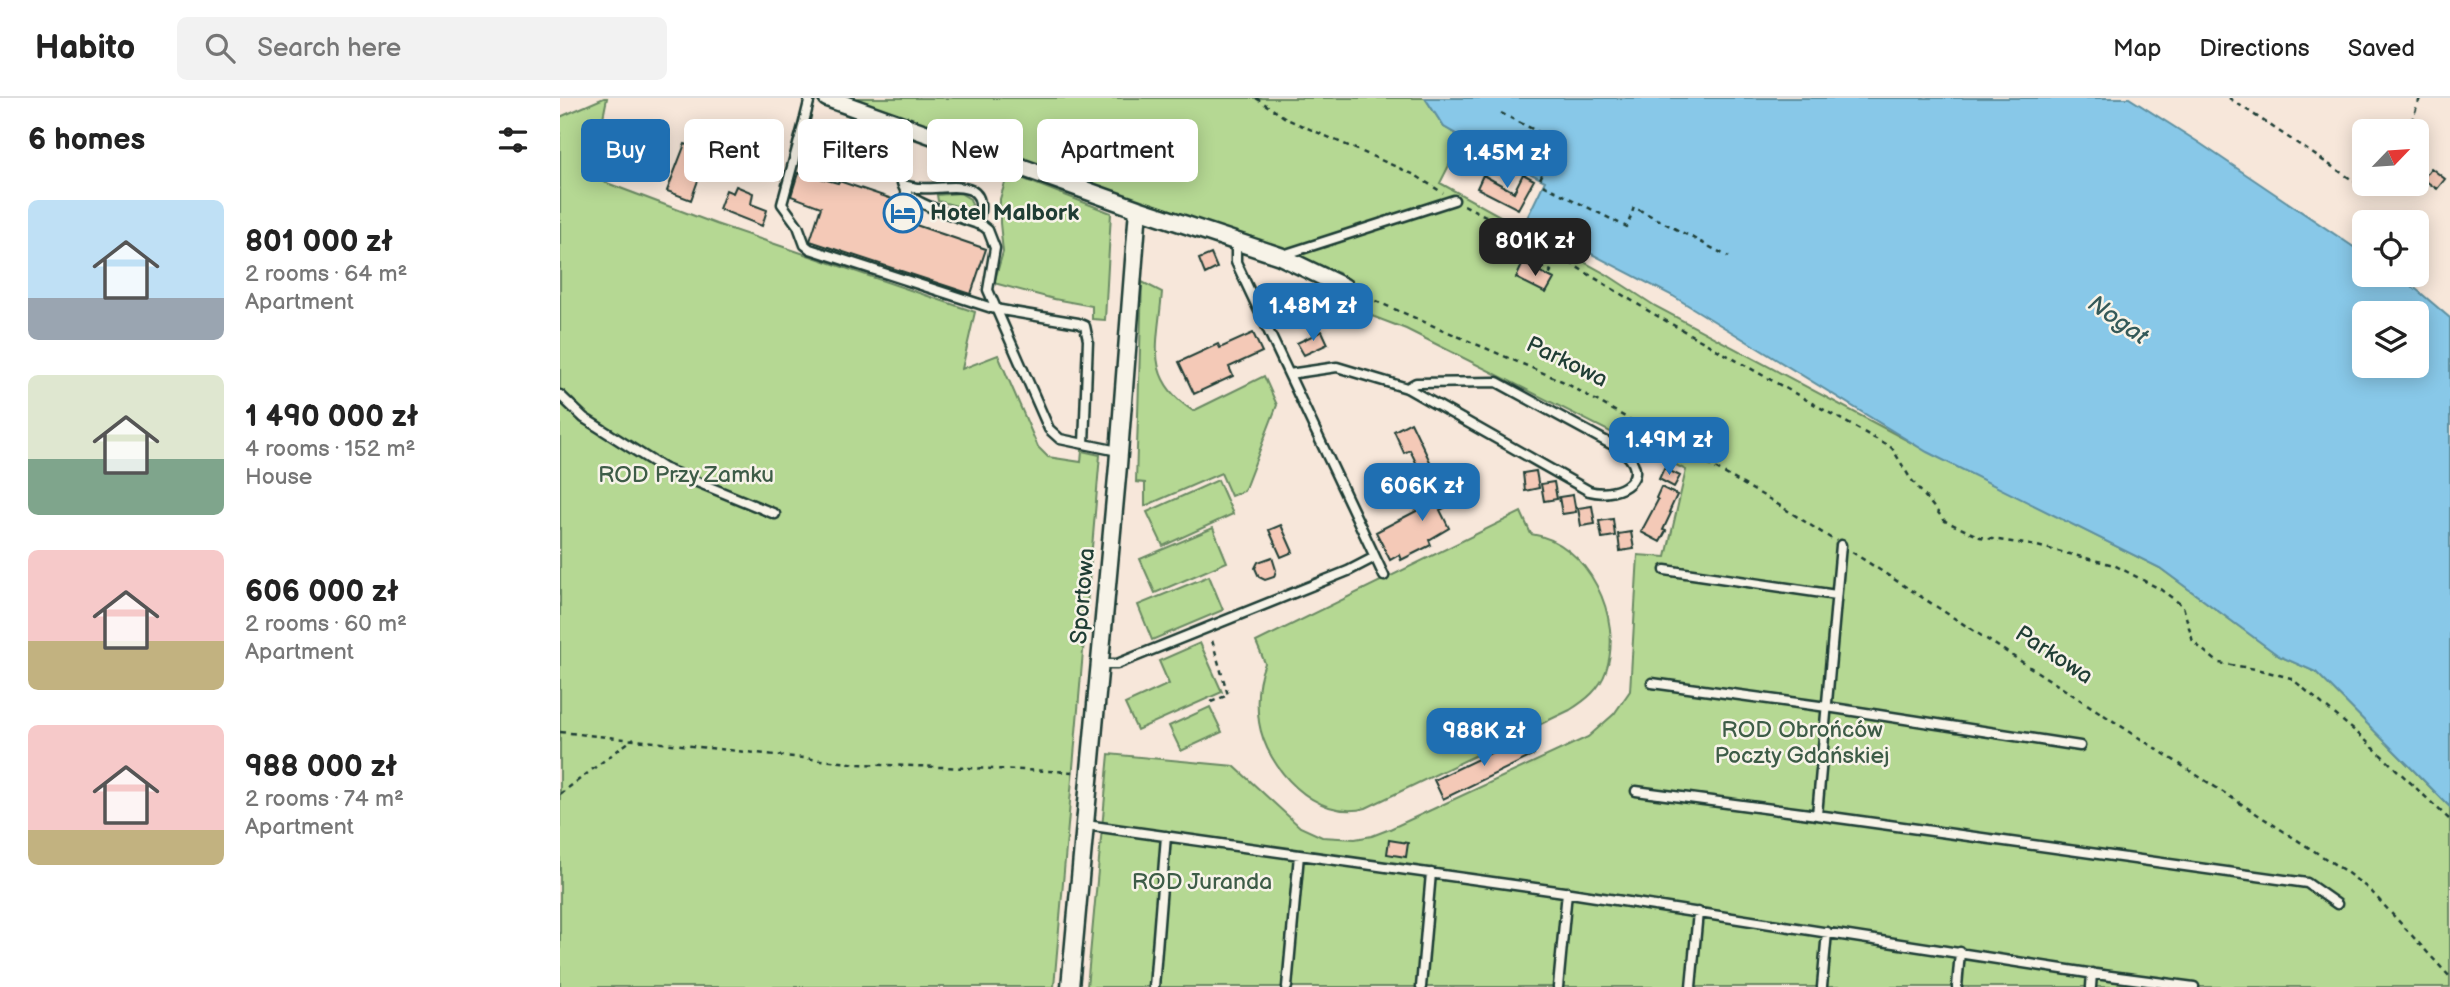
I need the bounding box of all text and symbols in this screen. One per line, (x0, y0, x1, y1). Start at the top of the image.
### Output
search box (177, 17, 667, 80)
text: Habito (35, 28, 135, 68)
icon: search (201, 29, 239, 67)
text: Search here (257, 33, 401, 64)
text: Map (2113, 34, 2161, 63)
text: Directions (2199, 34, 2310, 63)
text: Saved (2348, 34, 2415, 63)
chip: Buy (581, 119, 670, 182)
chip: Rent (684, 119, 784, 182)
chip: Filters (798, 119, 913, 182)
chip: New (927, 119, 1023, 182)
chip: Apartment (1037, 119, 1198, 182)
north arrow (2352, 119, 2429, 196)
map controls (2352, 119, 2429, 378)
icon: filters (494, 121, 532, 159)
text: 6 homes (28, 122, 145, 158)
pin: 1.45M zł (1435, 130, 1579, 190)
text: 1.45M zł (1463, 139, 1551, 167)
hotel icon: Hotel Malbork (882, 192, 924, 234)
place label: Hotel Malbork (930, 199, 1079, 227)
button: locate (2352, 210, 2429, 287)
pin: 801K zł (1470, 218, 1600, 278)
text: 801 000 zł (245, 224, 393, 260)
text: 801K zł (1495, 227, 1575, 255)
icon: home (84, 228, 168, 312)
text: 2 rooms · 64 m² (245, 260, 407, 288)
pin: 1.48M zł (1241, 284, 1385, 343)
text: Apartment (245, 288, 354, 316)
water label: Nogat (2082, 289, 2154, 351)
text: 1.48M zł (1269, 292, 1357, 320)
button: layers (2352, 301, 2429, 378)
street label: Parkowa (1522, 330, 1612, 394)
text: 1 490 000 zł (245, 399, 418, 435)
icon: home (84, 403, 168, 487)
pin: 1.49M zł (1597, 418, 1741, 477)
text: 1.49M zł (1625, 426, 1713, 454)
text: 4 rooms · 152 m² (245, 435, 415, 463)
park label: ROD Przy Zamku (598, 461, 774, 489)
text: House (245, 463, 312, 491)
pin: 606K zł (1357, 464, 1487, 523)
text: 606K zł (1380, 472, 1464, 500)
street label: Sportowa (1065, 547, 1101, 645)
text: 606 000 zł (245, 574, 399, 610)
icon: home (84, 578, 168, 662)
text: 2 rooms · 60 m² (245, 610, 407, 638)
street label: Parkowa (2010, 620, 2098, 690)
text: Apartment (245, 638, 354, 666)
pin: 988K zł (1419, 708, 1549, 768)
park label: ROD Obrońców Poczty Gdańskiej (1714, 716, 1890, 770)
text: 988K zł (1442, 717, 1526, 745)
text: 988 000 zł (245, 749, 397, 785)
icon: home (84, 753, 168, 837)
text: 2 rooms · 74 m² (245, 785, 404, 813)
text: Apartment (245, 813, 354, 841)
park label: ROD Juranda (1132, 868, 1272, 896)

